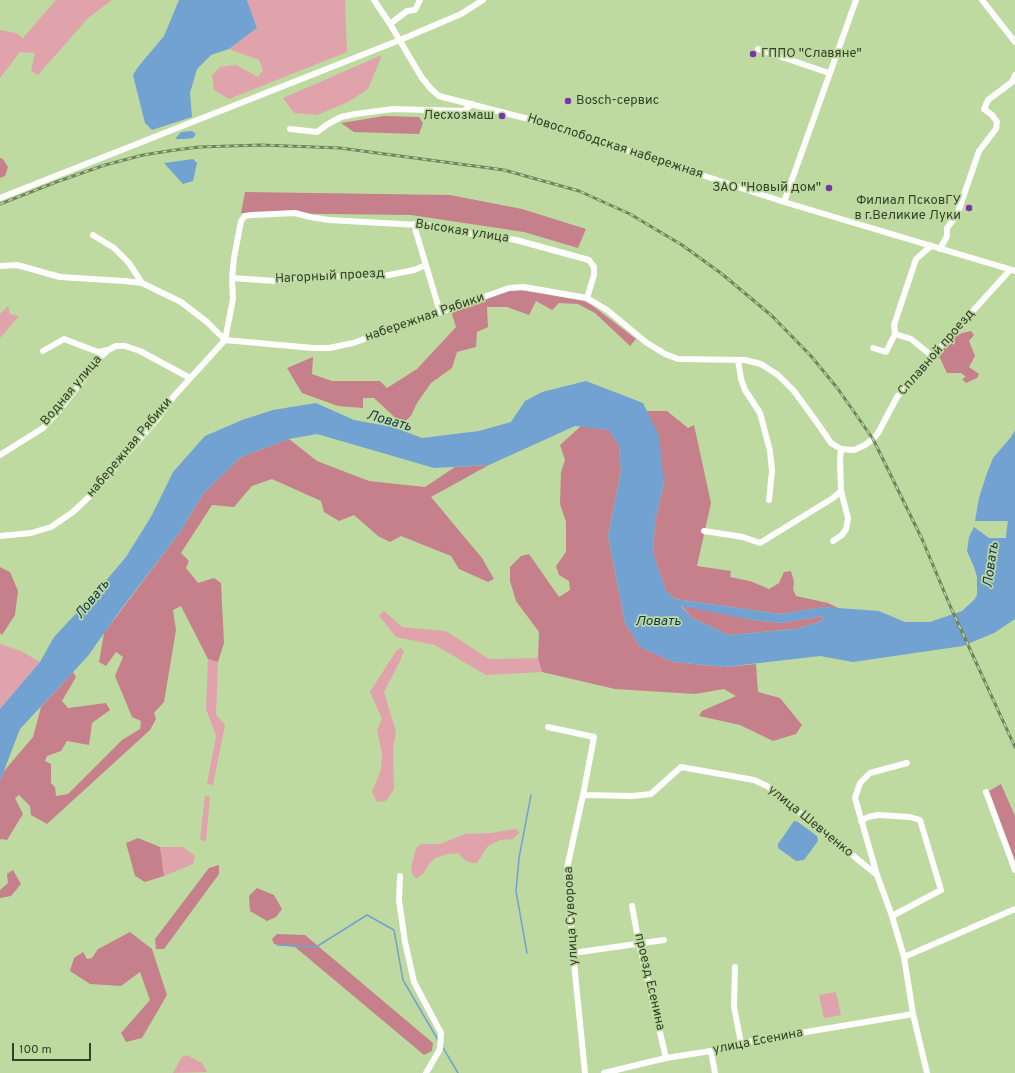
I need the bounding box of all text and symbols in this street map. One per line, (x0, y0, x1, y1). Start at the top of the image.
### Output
place label: ГППО "Славяне" (761, 46, 862, 62)
marker: ГППО "Славяне" (748, 49, 758, 59)
place label: Bosch-сервис (576, 93, 659, 109)
marker: Bosch-сервис (563, 96, 573, 106)
place label: Лесхозмаш (423, 108, 494, 124)
marker: Лесхозмаш (497, 111, 507, 121)
street label: Новослободская набережная (525, 111, 705, 183)
place label: ЗАО "Новый дом" (712, 180, 821, 196)
marker: ЗАО "Новый дом" (824, 183, 834, 193)
place label: Филиал ПсковГУ в г.Великие Луки (854, 193, 961, 224)
marker: Филиал ПсковГУ в г.Великие Луки (964, 203, 974, 213)
street label: Высокая улица (414, 217, 510, 247)
street label: Нагорный проезд (275, 266, 385, 288)
street label: набережная Рябики (363, 290, 487, 346)
street label: Сплавной проезд (895, 307, 979, 399)
street label: Водная улица (38, 353, 106, 429)
street label: набережная Рябики (84, 395, 176, 501)
water label: Ловать (365, 408, 413, 436)
water label: Ловать (980, 541, 1004, 589)
water label: Ловать (72, 577, 114, 623)
water label: Ловать (635, 614, 681, 630)
street label: улица Шевченко (764, 783, 856, 861)
street label: улица Суворова (562, 866, 582, 966)
street label: проезд Есенина (630, 932, 668, 1032)
street label: улица Есенина (712, 1026, 804, 1058)
scale bar (14, 1035, 93, 1061)
text: 100 m (19, 1042, 52, 1058)

